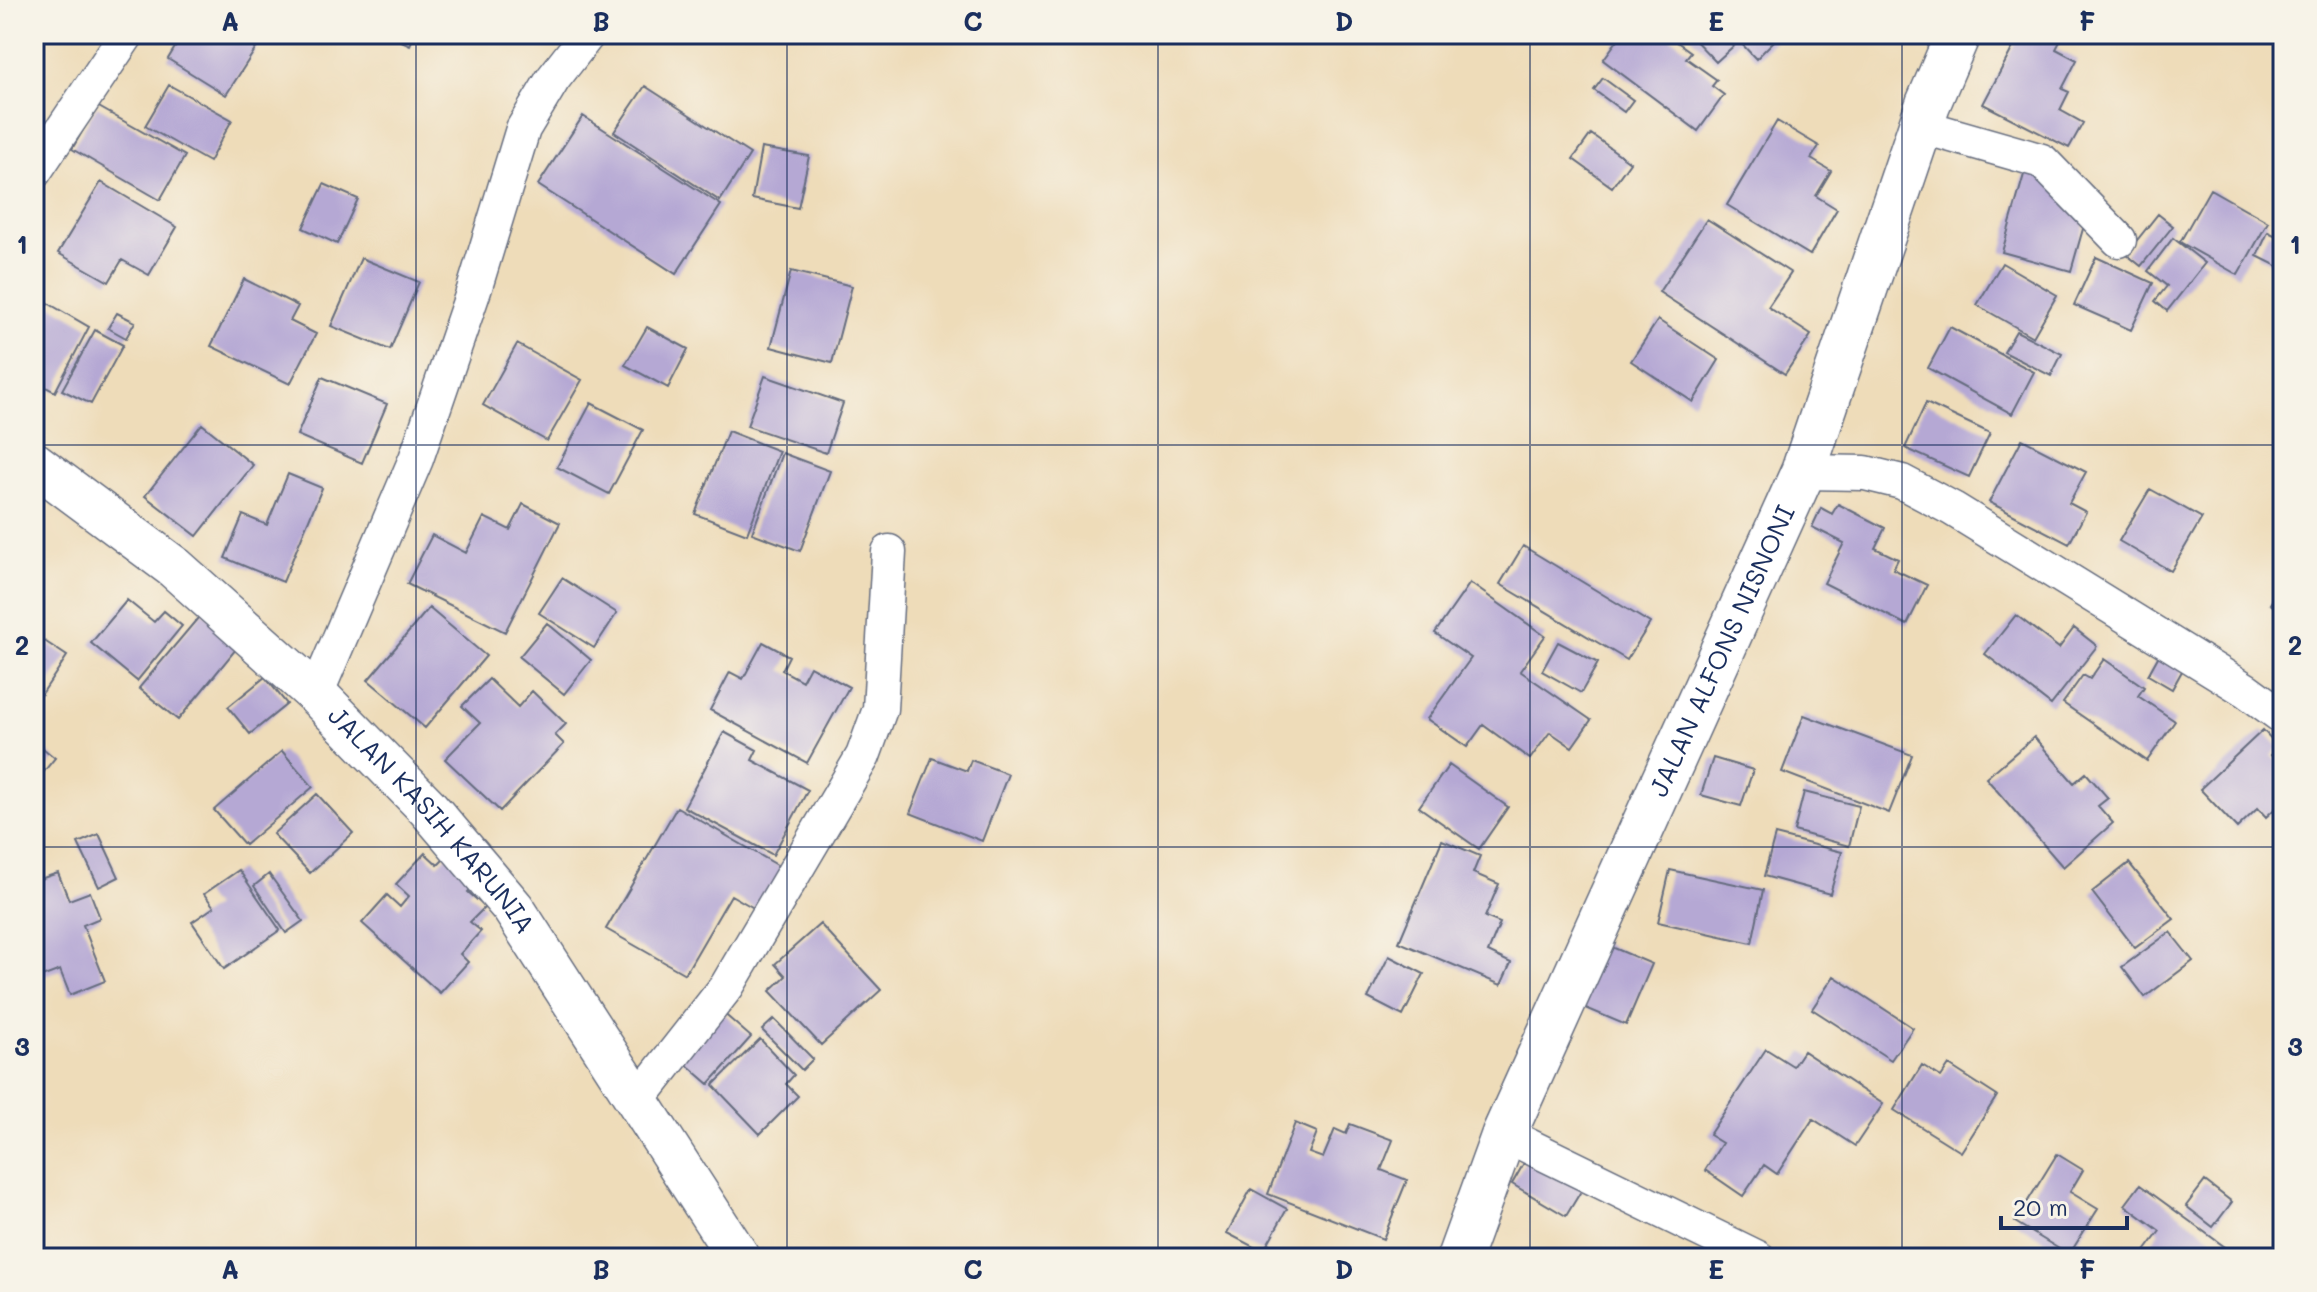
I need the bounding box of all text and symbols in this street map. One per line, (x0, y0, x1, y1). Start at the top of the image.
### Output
text: A (221, 4, 239, 38)
text: B (592, 4, 610, 38)
text: C (963, 4, 983, 38)
text: D (1335, 4, 1353, 38)
text: E (1708, 4, 1724, 38)
text: F (2079, 4, 2095, 38)
text: 1 (16, 227, 28, 261)
text: 1 (2289, 227, 2301, 261)
street label: JALAN ALFONS NISNONI (1641, 499, 1802, 802)
text: 2 (15, 628, 29, 662)
text: 2 (2288, 628, 2302, 662)
street label: JALAN KASIH KARUNIA (321, 698, 543, 940)
text: 3 (14, 1029, 30, 1063)
text: 3 (2287, 1029, 2303, 1063)
scale bar (2001, 1180, 2127, 1230)
text: 20 m (2013, 1191, 2068, 1222)
text: A (221, 1252, 239, 1286)
text: B (592, 1252, 610, 1286)
text: C (963, 1252, 983, 1286)
text: D (1335, 1252, 1353, 1286)
text: E (1708, 1252, 1724, 1286)
text: F (2079, 1252, 2095, 1286)

